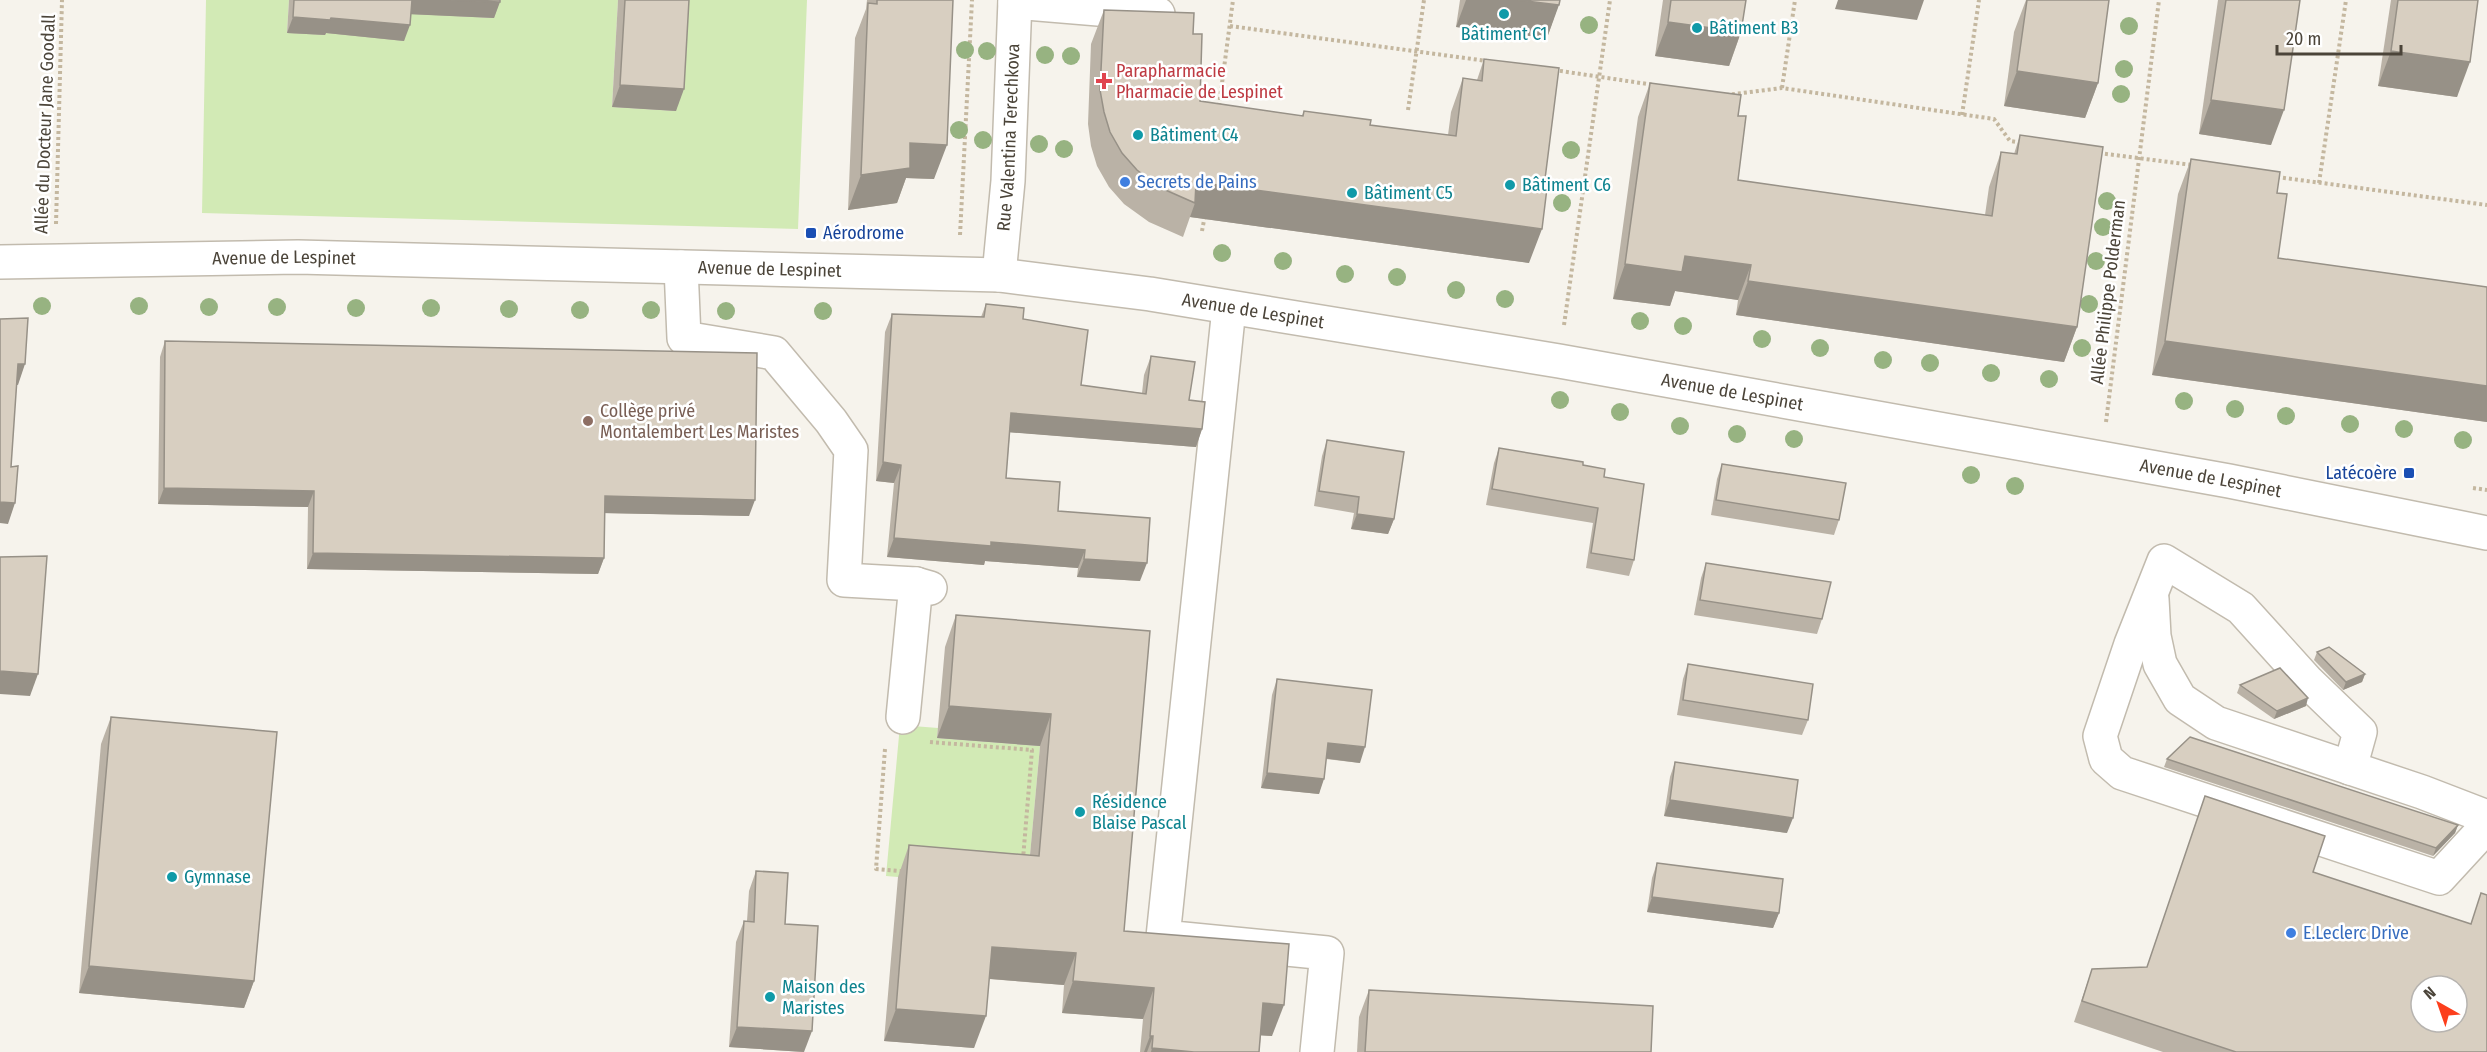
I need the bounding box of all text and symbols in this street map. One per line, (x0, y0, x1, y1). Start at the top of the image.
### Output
marker: Bâtiment C1 (1497, 7, 1511, 21)
street label: Allée du Docteur Jane Goodall (30, 14, 60, 234)
place label: Bâtiment B3 (1709, 17, 1798, 39)
scale bar (2277, 18, 2402, 56)
marker: Bâtiment B3 (1690, 21, 1704, 35)
place label: Bâtiment C1 (1461, 23, 1547, 45)
text: 20 m (2286, 28, 2321, 50)
street label: Rue Valentina Terechkova (992, 43, 1024, 232)
place label: Parapharmacie Pharmacie de Lespinet (1116, 60, 1283, 103)
marker: Parapharmacie Pharmacie de Lespinet (1097, 74, 1111, 88)
place label: Bâtiment C4 (1150, 124, 1239, 146)
marker: Bâtiment C4 (1131, 128, 1145, 142)
place label: Secrets de Pains (1137, 171, 1257, 193)
place label: Bâtiment C6 (1522, 174, 1611, 196)
marker: Secrets de Pains (1118, 175, 1132, 189)
marker: Bâtiment C6 (1503, 178, 1517, 192)
place label: Bâtiment C5 (1364, 182, 1453, 204)
marker: Bâtiment C5 (1345, 186, 1359, 200)
street label: Allée Philippe Polderman (2086, 199, 2130, 385)
place label: Aérodrome (823, 222, 904, 244)
marker: Aérodrome (804, 226, 818, 240)
street label: Avenue de Lespinet (212, 246, 356, 269)
street label: Avenue de Lespinet (698, 256, 842, 282)
street label: Avenue de Lespinet (1180, 288, 1326, 333)
street label: Avenue de Lespinet (1660, 369, 1805, 416)
place label: Collège privé Montalembert Les Maristes (600, 400, 799, 443)
marker: Collège privé Montalembert Les Maristes (581, 414, 595, 428)
street label: Avenue de Lespinet (2138, 454, 2284, 502)
place label: Latécoère (2325, 462, 2397, 484)
marker: Latécoère (2402, 466, 2416, 480)
place label: Résidence Blaise Pascal (1092, 791, 1187, 834)
marker: Résidence Blaise Pascal (1073, 805, 1087, 819)
place label: Gymnase (184, 866, 251, 888)
marker: Gymnase (165, 870, 179, 884)
place label: E.Leclerc Drive (2303, 922, 2409, 944)
marker: E.Leclerc Drive (2284, 926, 2298, 940)
north arrow (2409, 974, 2469, 1034)
place label: Maison des Maristes (782, 976, 866, 1019)
text: N (2420, 983, 2439, 1003)
marker: Maison des Maristes (763, 990, 777, 1004)

